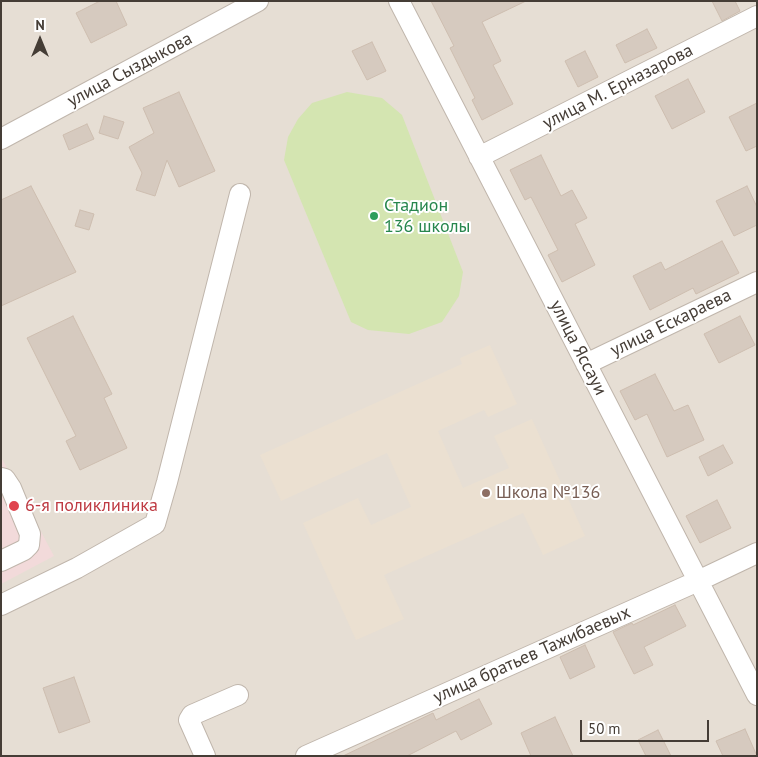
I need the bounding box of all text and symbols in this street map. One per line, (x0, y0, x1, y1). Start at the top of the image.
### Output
north arrow (15, 15, 65, 65)
text: N (35, 16, 45, 34)
street label: улица Сыздыкова (64, 28, 196, 112)
street label: улица М. Ерназарова (539, 40, 697, 134)
place label: Стадион 136 школы (384, 195, 470, 238)
marker: Стадион 136 школы (368, 210, 380, 222)
street label: улица Ескараева (607, 284, 735, 362)
street label: улица Яссауи (545, 297, 611, 399)
place label: Школа №136 (496, 482, 600, 504)
marker: Школа №136 (480, 487, 492, 499)
place label: 6-я поликлиника (25, 495, 158, 517)
marker: 6-я поликлиника (7, 499, 21, 513)
street label: улица братьев Тажибаевых (430, 602, 634, 708)
scale bar (583, 710, 712, 742)
text: 50 m (588, 719, 621, 738)

